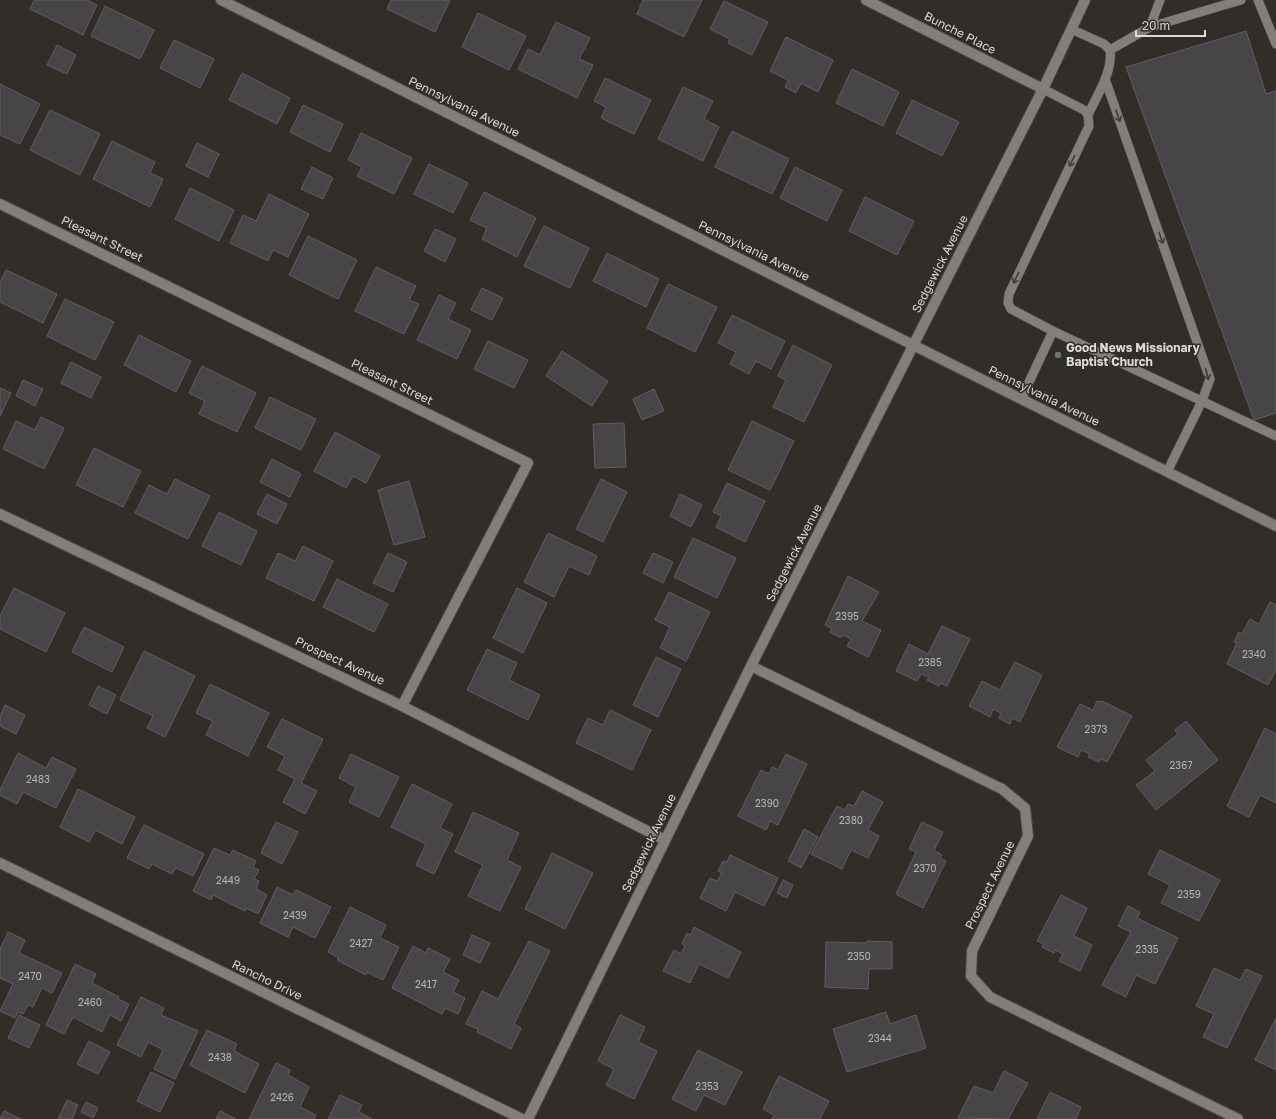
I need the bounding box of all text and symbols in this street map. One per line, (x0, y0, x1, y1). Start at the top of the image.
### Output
street label: Bunche Place (922, 8, 999, 57)
scale bar (1136, 12, 1205, 38)
text: 20 m (1142, 18, 1170, 33)
street label: Pennsylvania Avenue (406, 73, 522, 140)
one-way arrow (1115, 109, 1122, 122)
one-way arrow (1068, 154, 1075, 166)
street label: Pleasant Street (59, 212, 146, 265)
street label: Sedgewick Avenue (908, 212, 971, 315)
street label: Pennsylvania Avenue (696, 217, 812, 284)
one-way arrow (1157, 232, 1165, 244)
one-way arrow (1012, 272, 1019, 284)
place label: Good News Missionary Baptist Church (1066, 340, 1200, 369)
marker: Good News Missionary Baptist Church (1053, 350, 1063, 360)
street label: Pleasant Street (349, 355, 436, 408)
street label: Pennsylvania Avenue (986, 362, 1102, 429)
one-way arrow (1204, 368, 1212, 381)
street label: Sedgewick Avenue (762, 501, 825, 604)
house number: 2395 (835, 610, 859, 622)
street label: Prospect Avenue (293, 633, 387, 688)
house number: 2340 (1242, 648, 1266, 660)
house number: 2385 (918, 656, 942, 668)
house number: 2373 (1085, 723, 1108, 735)
house number: 2367 (1170, 759, 1193, 771)
house number: 2483 (26, 773, 50, 785)
street label: Sedgewick Avenue (618, 791, 679, 895)
house number: 2390 (755, 797, 779, 809)
house number: 2380 (839, 814, 863, 826)
street label: Prospect Avenue (962, 838, 1018, 932)
house number: 2370 (913, 862, 937, 874)
house number: 2449 (216, 874, 240, 886)
house number: 2359 (1177, 888, 1201, 900)
house number: 2439 (283, 909, 307, 921)
house number: 2427 (350, 937, 373, 949)
house number: 2335 (1135, 943, 1159, 955)
house number: 2350 (847, 950, 871, 962)
street label: Rancho Drive (230, 956, 305, 1003)
house number: 2470 (18, 970, 42, 982)
house number: 2417 (415, 978, 437, 990)
house number: 2460 (78, 996, 102, 1008)
house number: 2344 (868, 1032, 892, 1044)
house number: 2438 (208, 1051, 232, 1063)
house number: 2353 (695, 1080, 719, 1092)
house number: 2426 (270, 1091, 294, 1103)

